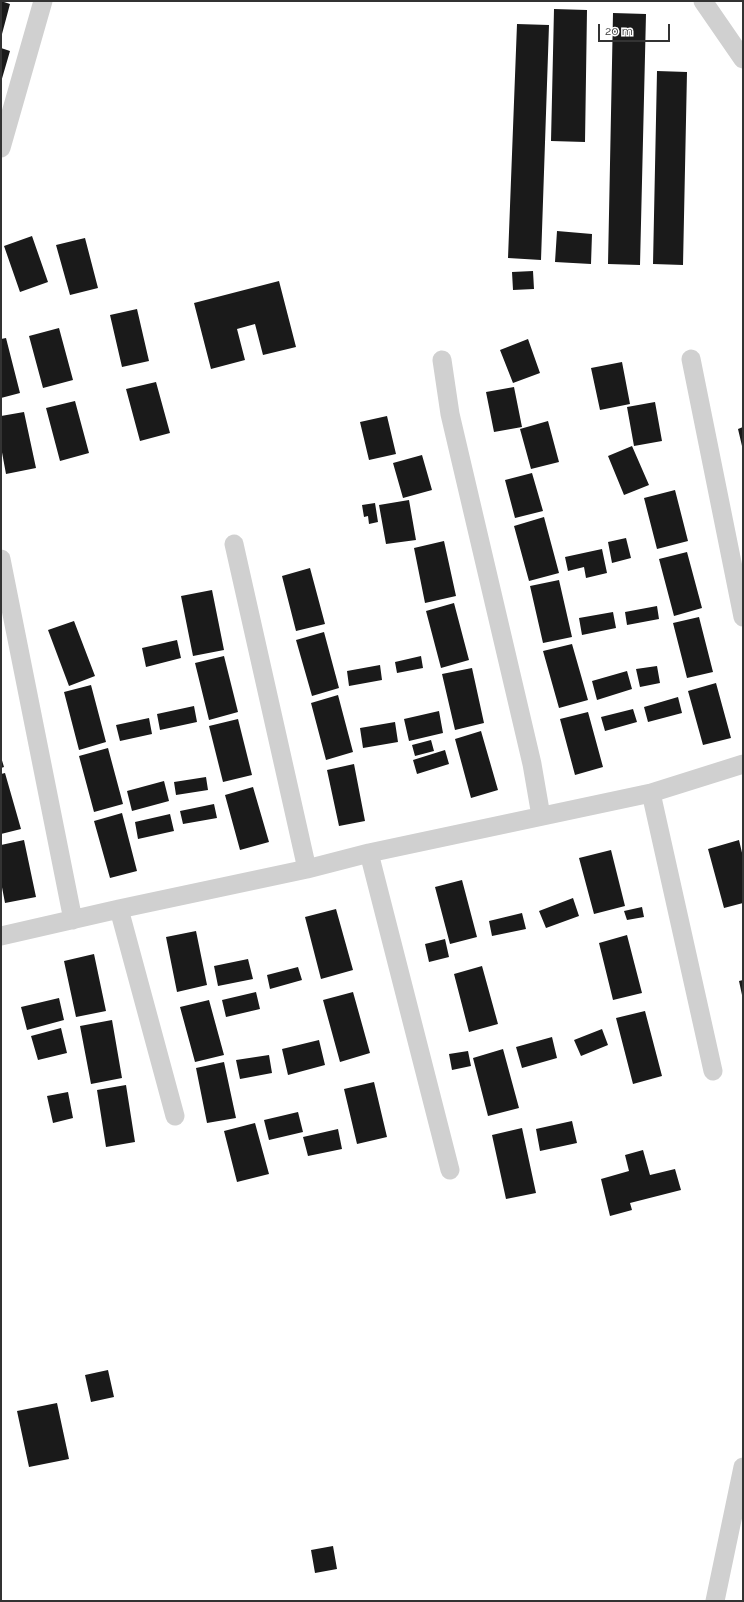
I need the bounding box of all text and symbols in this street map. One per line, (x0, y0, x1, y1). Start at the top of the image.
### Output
scale bar (600, 16, 672, 42)
text: 20 m (605, 24, 633, 38)

